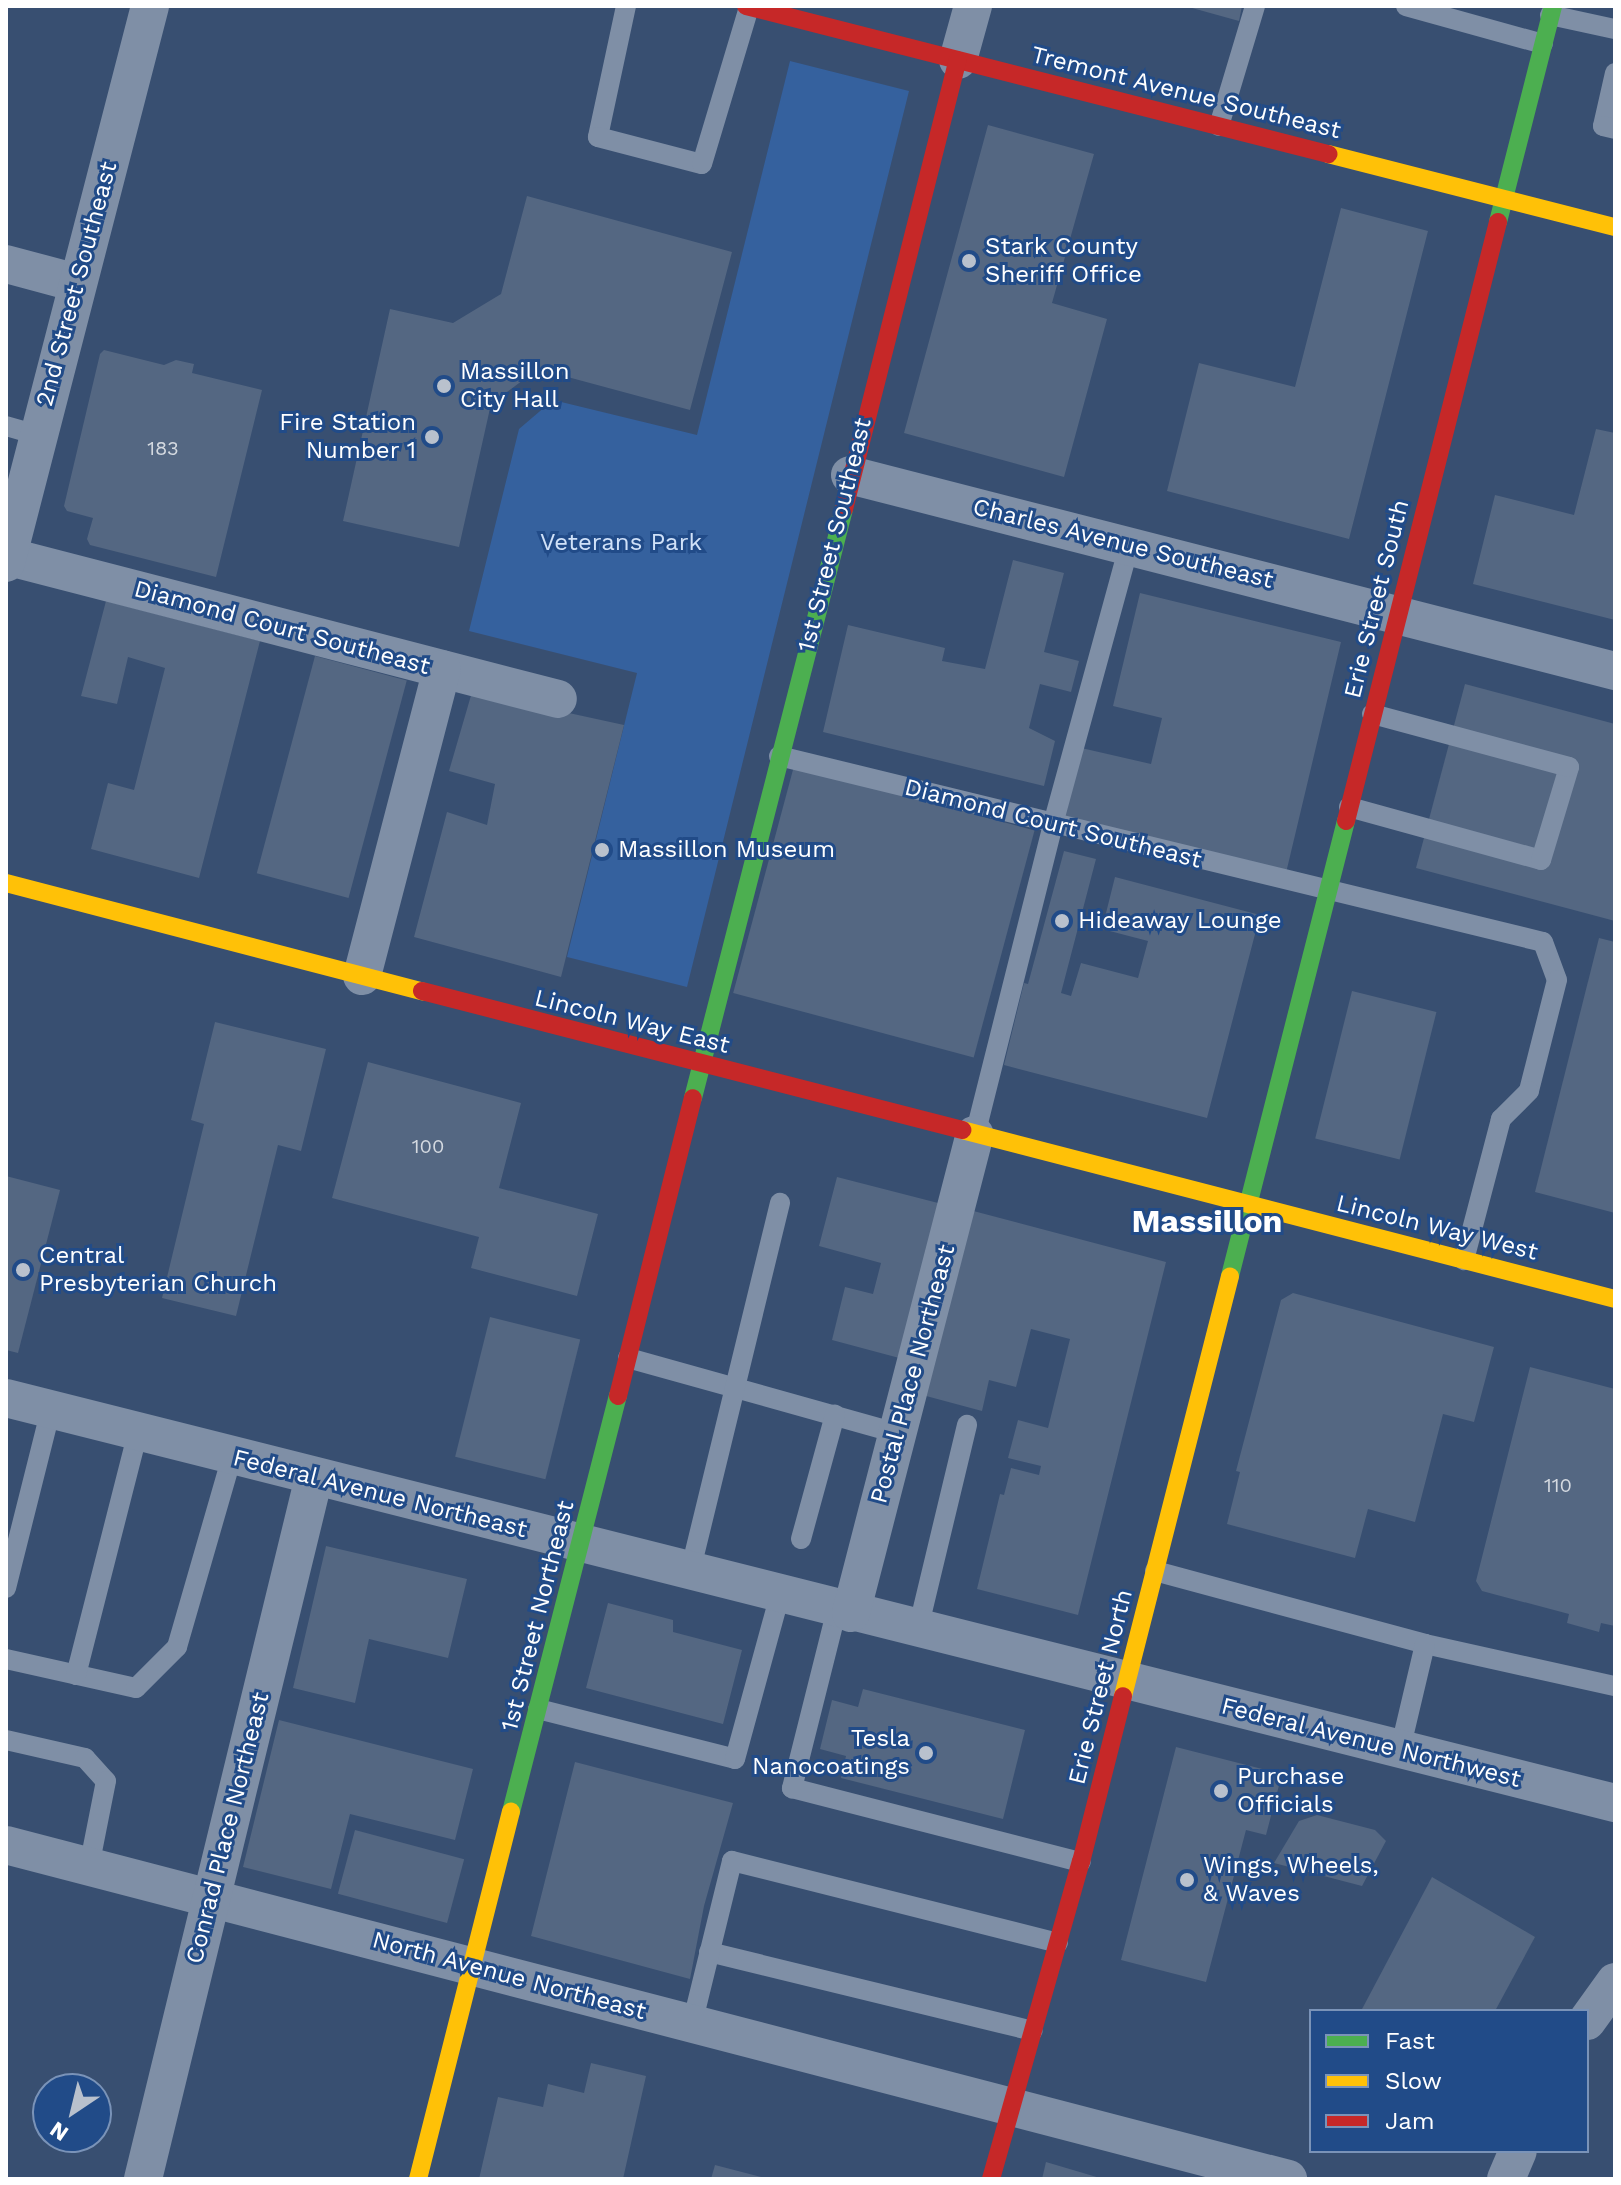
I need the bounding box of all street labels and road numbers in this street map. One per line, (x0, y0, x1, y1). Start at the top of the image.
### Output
street label: Tremont Avenue Southeast (1028, 40, 1344, 146)
street label: 2nd Street Southeast (30, 158, 124, 410)
street label: 1st Street Southeast (792, 415, 878, 655)
street label: Charles Avenue Southeast (969, 493, 1277, 595)
street label: Erie Street South (1338, 497, 1416, 701)
street label: Diamond Court Southeast (131, 575, 433, 681)
street label: Diamond Court Southeast (901, 773, 1205, 875)
street label: Lincoln Way East (531, 984, 733, 1060)
street label: Lincoln Way West (1333, 1189, 1541, 1267)
street label: Postal Place Northeast (864, 1241, 962, 1507)
street label: Federal Avenue Northeast (229, 1443, 531, 1545)
street label: 1st Street Northeast (495, 1498, 581, 1734)
street label: Erie Street North (1063, 1587, 1139, 1787)
street label: Conrad Place Northeast (180, 1689, 276, 1967)
street label: Federal Avenue Northwest (1217, 1692, 1525, 1794)
street label: North Avenue Northeast (369, 1925, 649, 2027)

